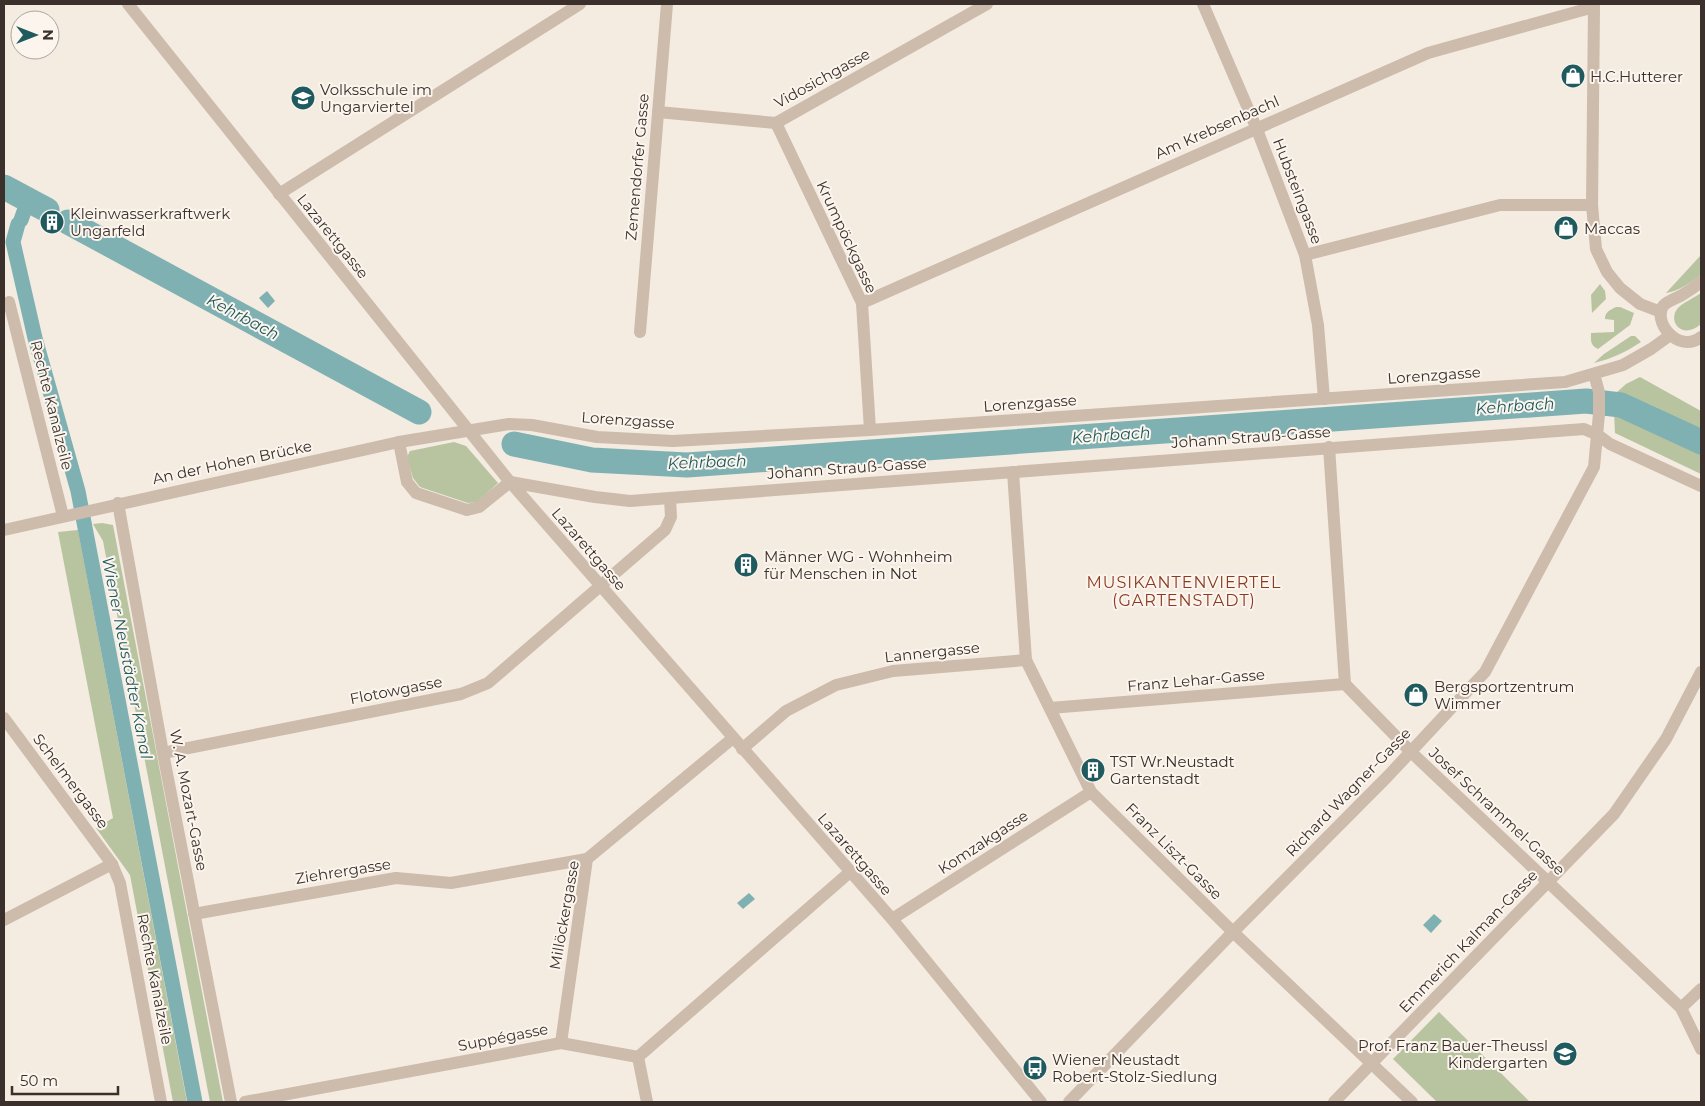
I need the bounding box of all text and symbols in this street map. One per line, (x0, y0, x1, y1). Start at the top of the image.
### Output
north arrow (10, 10, 60, 60)
text: N (39, 29, 57, 41)
street label: Vidosichgasse (771, 44, 873, 112)
shop icon: H.C.Hutterer (1560, 63, 1586, 89)
place label: H.C.Hutterer (1590, 67, 1683, 86)
place label: Volksschule im Ungarviertel (320, 80, 432, 116)
school or university icon: Volksschule im Ungarviertel (290, 85, 316, 111)
street label: Am Krebsenbachl (1152, 91, 1282, 163)
street label: Zemendorfer Gasse (621, 93, 653, 241)
street label: Hubsteingasse (1269, 135, 1327, 247)
street label: Krumpöckgasse (813, 178, 881, 296)
street label: Lazarettgasse (293, 190, 373, 282)
place label: Kleinwasserkraftwerk Ungarfeld (70, 204, 230, 240)
building icon: Kleinwasserkraftwerk Ungarfeld (39, 209, 65, 235)
shop icon: Maccas (1553, 215, 1579, 241)
place label: Maccas (1584, 219, 1640, 238)
water label: Kehrbach (204, 290, 282, 344)
street label: Rechte Kanalzeile (27, 338, 77, 472)
street label: Lorenzgasse (1387, 362, 1481, 388)
street label: Lorenzgasse (983, 390, 1077, 416)
water label: Kehrbach (1475, 394, 1555, 418)
street label: Lorenzgasse (581, 407, 675, 433)
street label: Johann Strauß-Gasse (1170, 422, 1331, 452)
water label: Kehrbach (1071, 423, 1151, 447)
street label: An der Hohen Brücke (151, 436, 313, 488)
water label: Kehrbach (667, 451, 747, 473)
street label: Johann Strauß-Gasse (766, 453, 927, 483)
street label: Lazarettgasse (548, 504, 630, 594)
place label: Männer WG - Wohnheim für Menschen in Not (764, 547, 953, 583)
building icon: Männer WG - Wohnheim für Menschen in Not (733, 552, 759, 578)
water label: Wiener Neustädter Kanal (98, 555, 156, 761)
district label: MUSIKANTENVIERTEL (GARTENSTADT) (1087, 573, 1281, 610)
street label: Lannergasse (883, 638, 981, 666)
street label: Franz Lehar-Gasse (1126, 665, 1266, 695)
street label: Flotowgasse (348, 672, 444, 708)
place label: Bergsportzentrum Wimmer (1434, 677, 1575, 713)
shop icon: Bergsportzentrum Wimmer (1403, 682, 1429, 708)
street label: Richard Wagner-Gasse (1281, 723, 1415, 861)
street label: W. A. Mozart-Gasse (166, 728, 212, 872)
street label: Schelmergasse (29, 730, 113, 832)
street label: Josef Schrammel-Gasse (1424, 742, 1569, 879)
place label: TST Wr.Neustadt Gartenstadt (1110, 752, 1235, 788)
building icon: TST Wr.Neustadt Gartenstadt (1080, 757, 1106, 783)
street label: Franz Liszt-Gasse (1122, 799, 1226, 903)
street label: Komzakgasse (934, 806, 1032, 878)
street label: Lazarettgasse (814, 809, 896, 899)
street label: Ziehrergasse (294, 854, 392, 888)
street label: Millöckergasse (545, 859, 583, 971)
street label: Emmerich Kalman-Gasse (1395, 866, 1541, 1016)
street label: Rechte Kanalzeile (133, 912, 177, 1046)
street label: Suppégasse (456, 1019, 550, 1055)
place label: Prof. Franz Bauer-Theussl Kindergarten (1358, 1036, 1548, 1072)
school or university icon: Prof. Franz Bauer-Theussl Kindergarten (1552, 1041, 1578, 1067)
place label: Wiener Neustadt Robert-Stolz-Siedlung (1052, 1050, 1218, 1086)
bus stop icon: Wiener Neustadt Robert-Stolz-Siedlung (1022, 1055, 1048, 1081)
scale bar (12, 1064, 119, 1096)
text: 50 m (20, 1071, 58, 1090)

